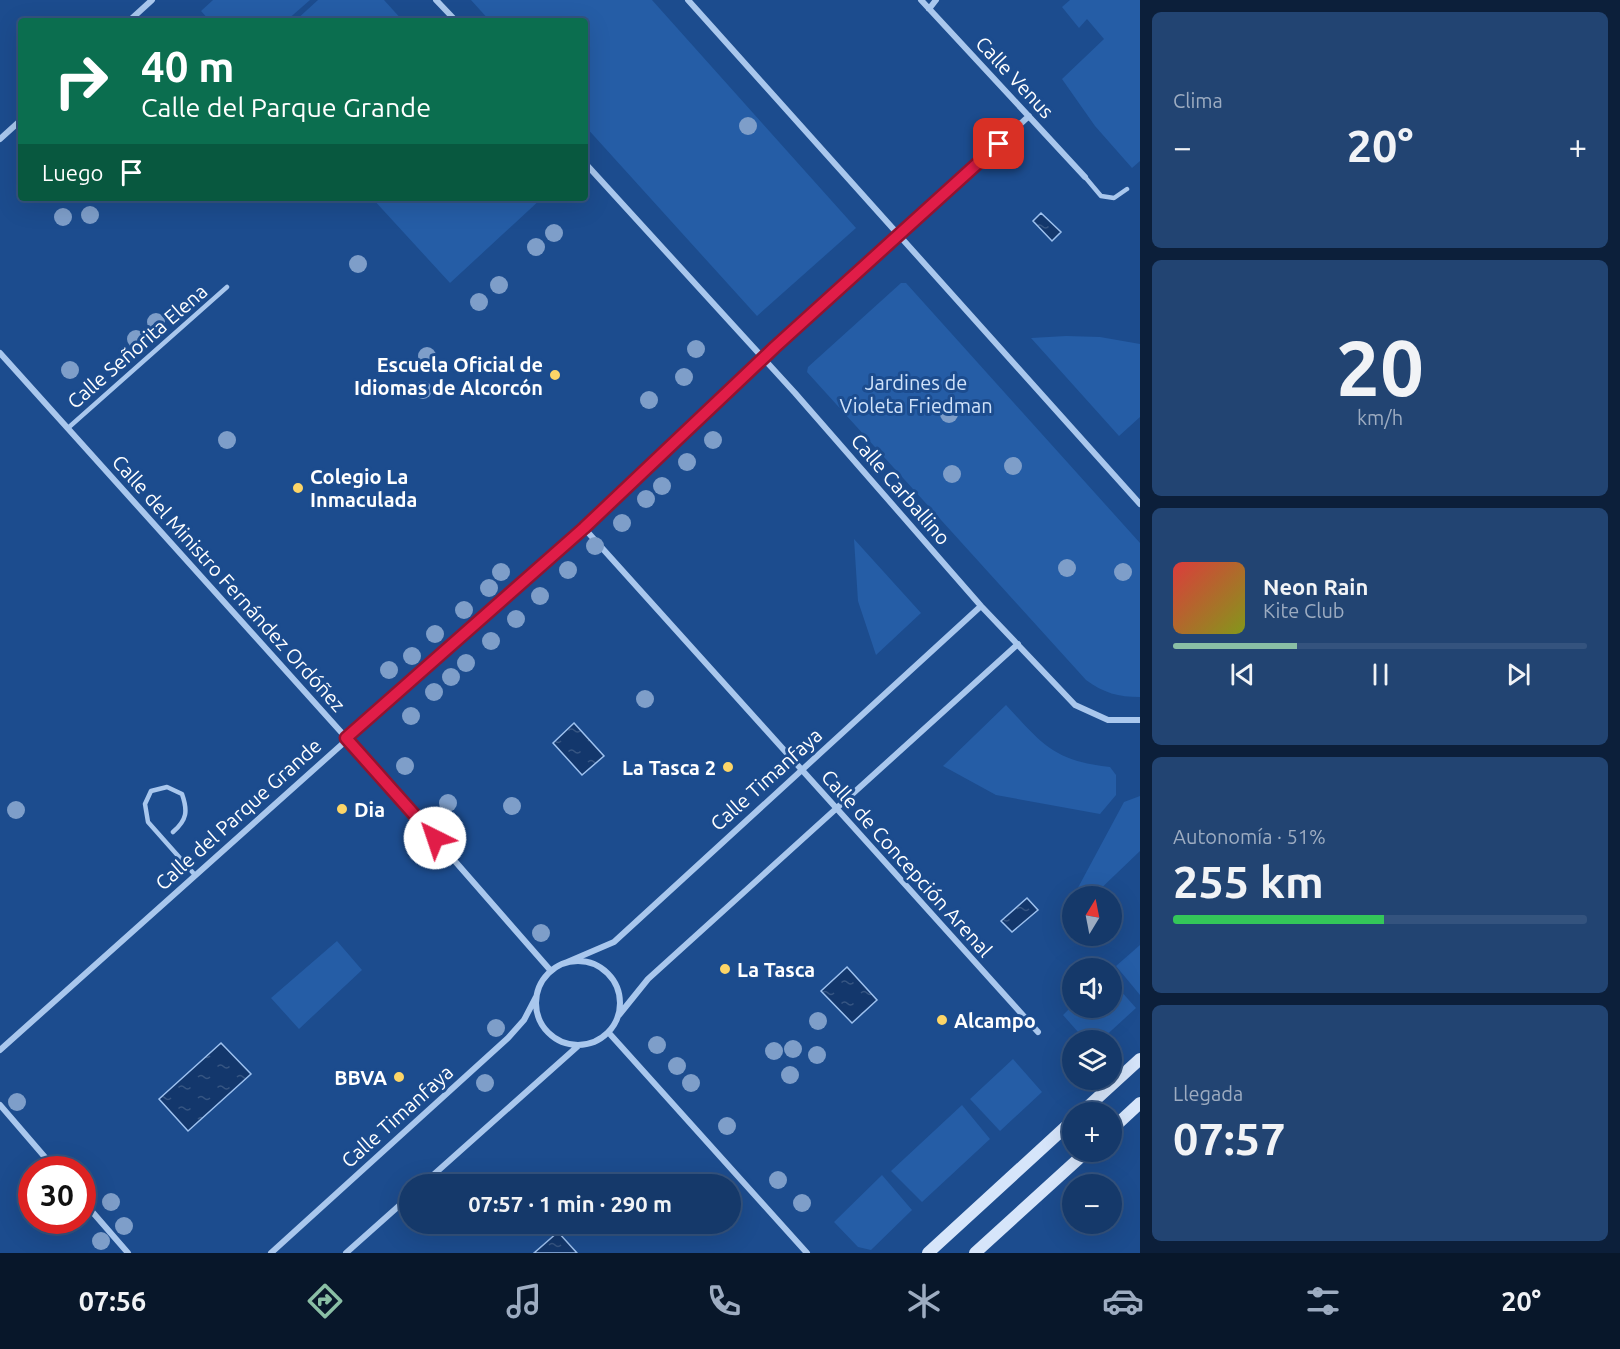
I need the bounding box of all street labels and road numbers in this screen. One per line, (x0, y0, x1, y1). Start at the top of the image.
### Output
street label: Calle Venus (971, 31, 1059, 123)
street label: Calle Señorita Elena (62, 279, 212, 413)
street label: Calle Carballino (847, 429, 955, 549)
street label: Calle del Ministro Fernández Ordóñez (108, 450, 350, 716)
street label: Calle Timanfaya (706, 723, 826, 835)
street label: Calle del Parque Grande (150, 734, 326, 894)
street label: Calle de Concepción Arenal (817, 765, 997, 961)
street label: Calle Timanfaya (337, 1060, 457, 1172)

